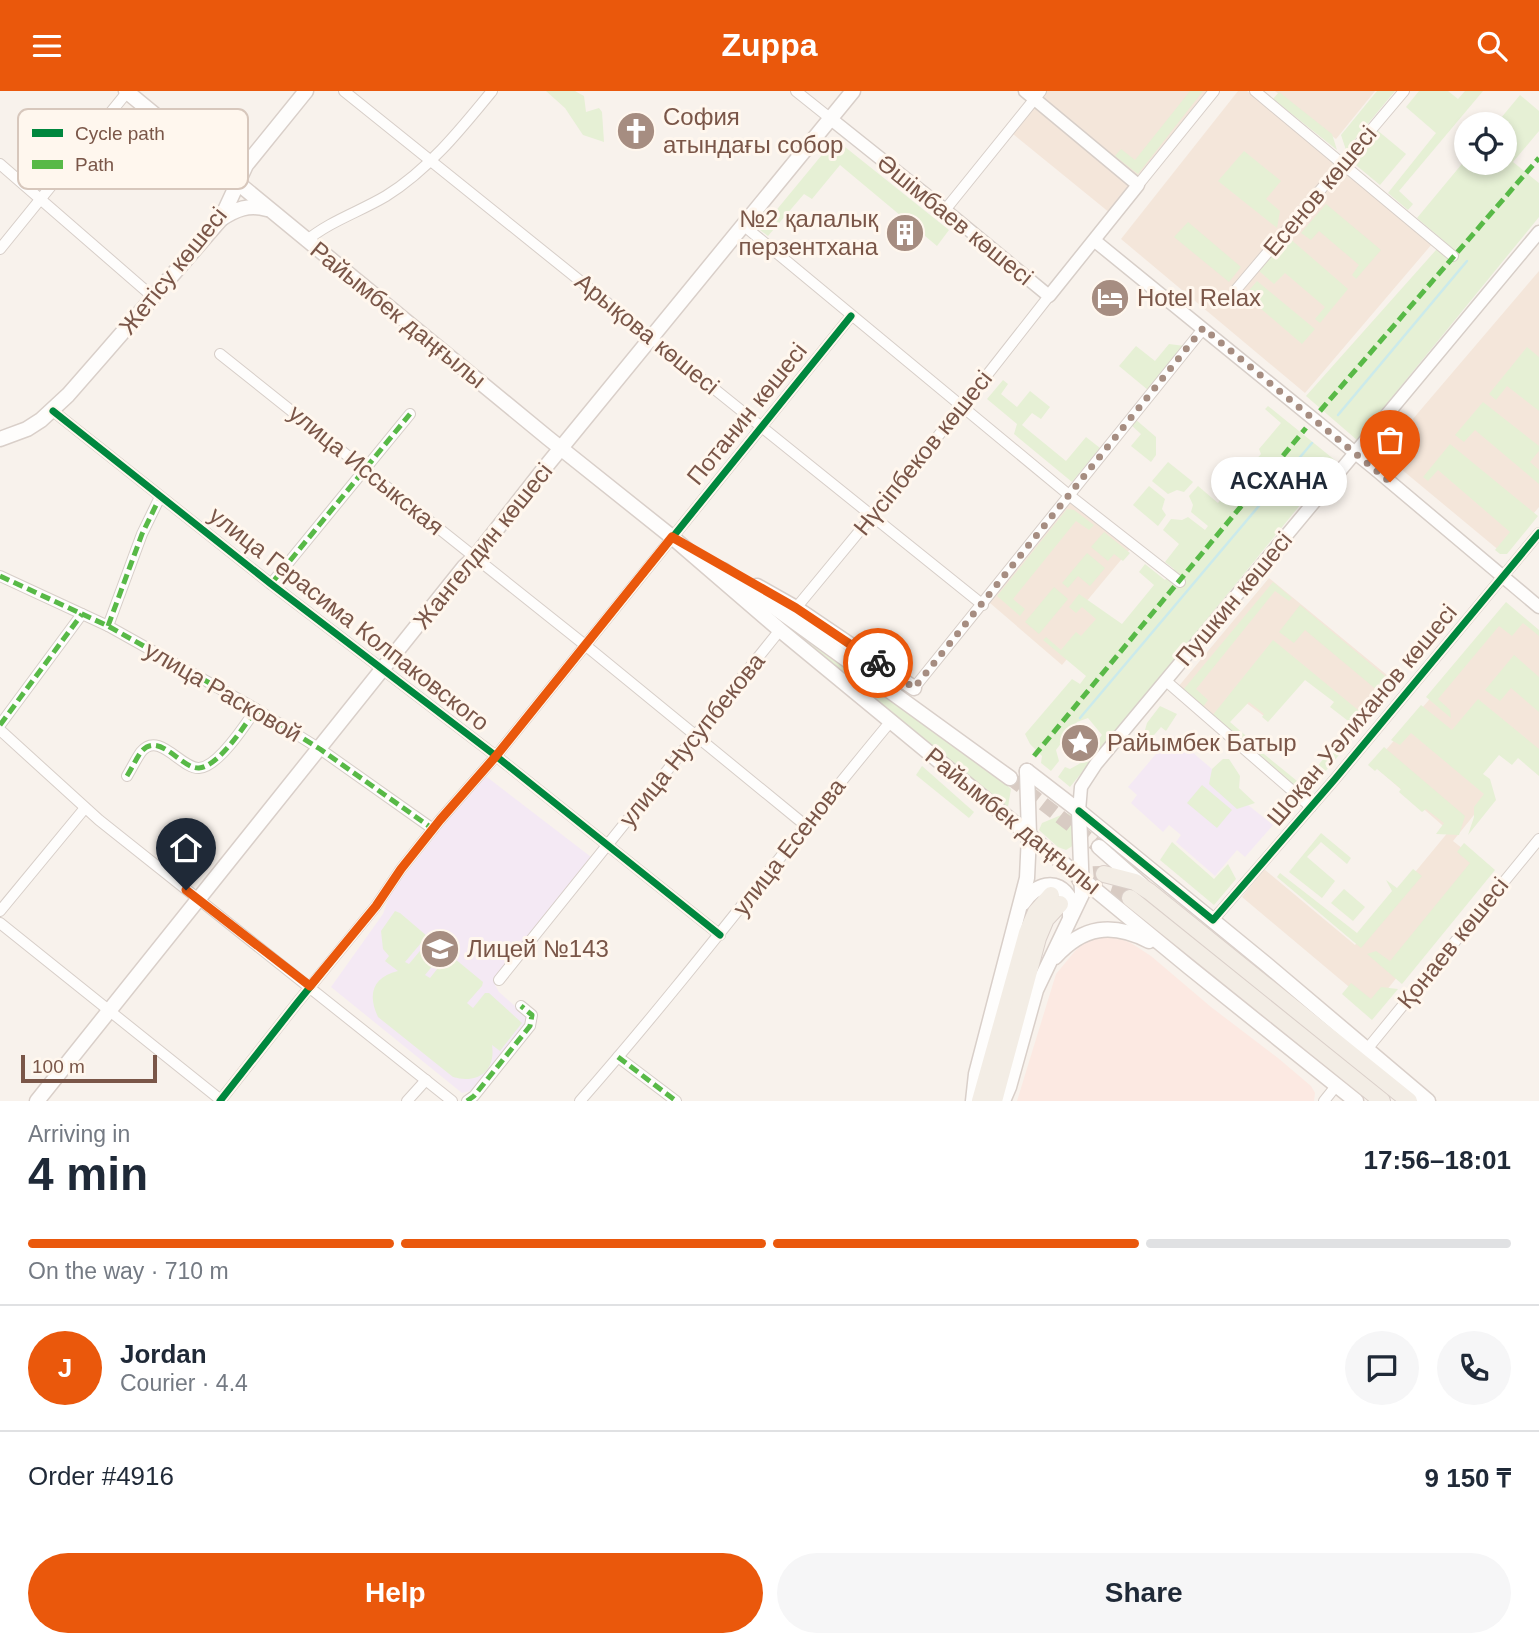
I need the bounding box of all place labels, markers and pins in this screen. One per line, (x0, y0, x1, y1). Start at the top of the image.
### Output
place label: София атындағы собор (663, 103, 843, 158)
church icon: София атындағы собор (615, 110, 657, 152)
place label: №2 қалалық перзентхана (739, 205, 879, 260)
building icon: №2 қалалық перзентхана (884, 212, 926, 254)
hotel icon: Hotel Relax (1089, 277, 1131, 319)
place label: Hotel Relax (1137, 284, 1261, 311)
pin (1360, 410, 1420, 482)
callout: ACXAHA (1212, 457, 1348, 507)
place icon: Райымбек Батыр (1059, 722, 1101, 764)
place label: Райымбек Батыр (1107, 729, 1297, 756)
pin (156, 818, 216, 890)
school or university icon: Лицей №143 (419, 928, 461, 970)
place label: Лицей №143 (467, 935, 609, 962)

